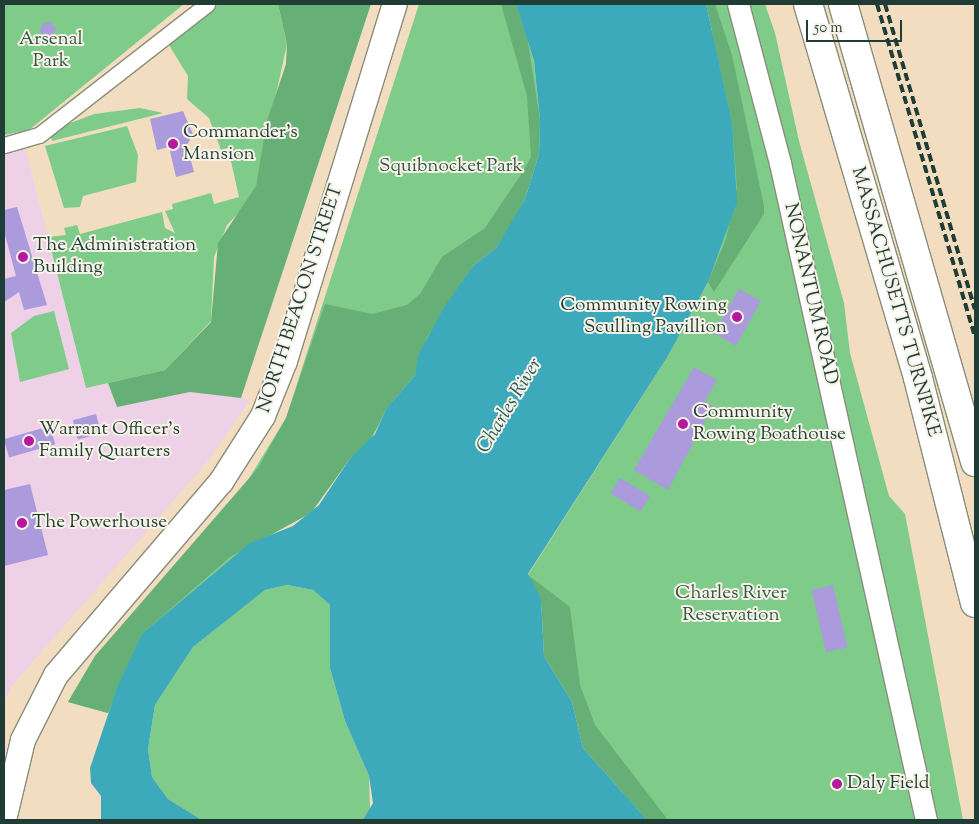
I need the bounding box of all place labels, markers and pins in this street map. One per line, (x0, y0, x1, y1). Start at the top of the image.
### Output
place label: Commander's Mansion (183, 122, 298, 166)
marker: Commander's Mansion (167, 138, 179, 150)
place label: The Administration Building (33, 235, 196, 279)
marker: The Administration Building (17, 251, 29, 263)
place label: Community Rowing Sculling Pavillion (560, 295, 727, 339)
marker: Community Rowing Sculling Pavillion (731, 311, 743, 323)
place label: Community Rowing Boathouse (693, 402, 846, 446)
marker: Community Rowing Boathouse (677, 418, 689, 430)
place label: Warrant Officer's Family Quarters (39, 419, 180, 463)
marker: Warrant Officer's Family Quarters (23, 435, 35, 447)
place label: The Powerhouse (32, 512, 167, 534)
marker: The Powerhouse (16, 517, 28, 529)
place label: Daly Field (847, 773, 930, 795)
marker: Daly Field (831, 778, 843, 790)

